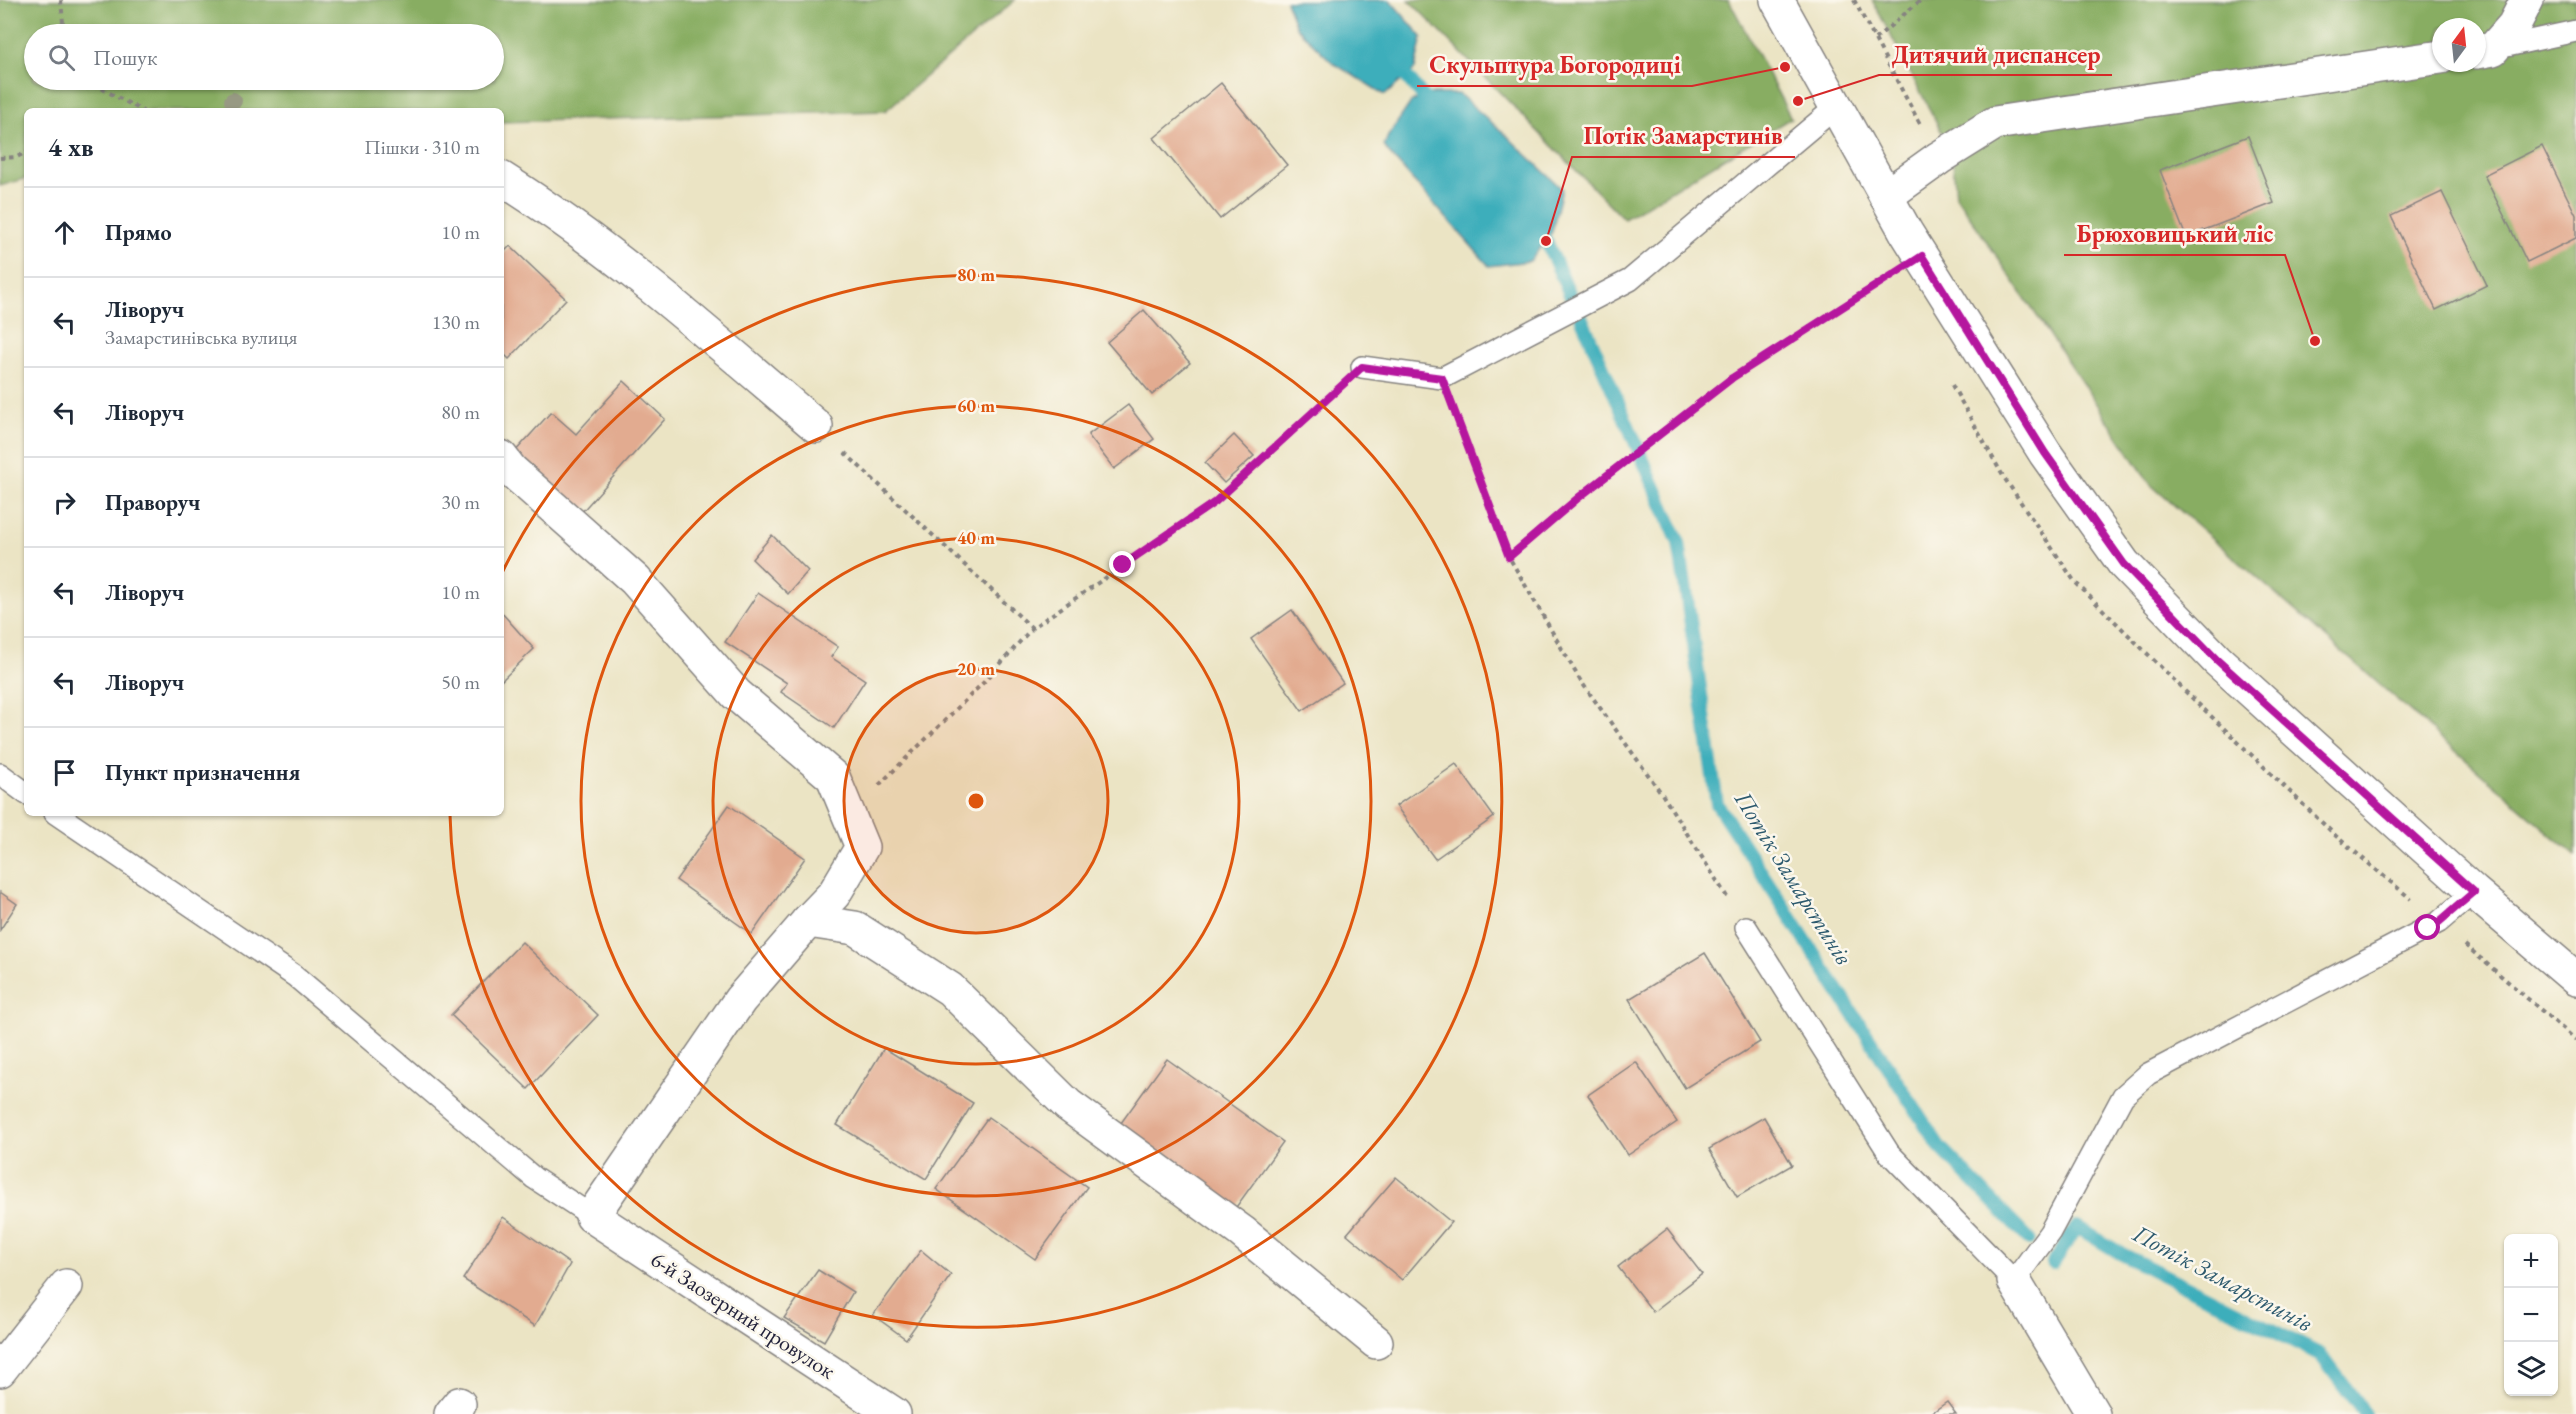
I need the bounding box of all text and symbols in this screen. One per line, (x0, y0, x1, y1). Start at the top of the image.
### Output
north arrow (2432, 18, 2486, 72)
search box (24, 24, 504, 90)
callout: Дитячий диспансер (1879, 33, 2112, 75)
text: Дитячий диспансер (1891, 39, 2101, 70)
icon: search (45, 41, 78, 74)
text: Пошук (93, 43, 157, 72)
callout: Скульптура Богородиці (1417, 44, 1692, 86)
text: Скульптура Богородиці (1429, 49, 1681, 81)
callout: Потік Замарстинів (1572, 115, 1795, 157)
text: Потік Замарстинів (1584, 120, 1782, 151)
text: 4 хв (48, 130, 94, 164)
text: Пішки · 310 m (364, 134, 480, 160)
callout: Брюховицький ліс (2064, 213, 2285, 255)
icon: ahead (48, 216, 81, 249)
text: Прямо (105, 218, 172, 247)
text: Брюховицький ліс (2077, 218, 2274, 249)
text: 10 m (441, 219, 480, 245)
text: 80 m (957, 263, 995, 286)
text: Ліворуч (105, 295, 184, 324)
icon: left (48, 306, 81, 339)
text: 130 m (432, 309, 480, 335)
text: Замарстинівська вулиця (105, 324, 297, 350)
text: 60 m (957, 394, 995, 417)
icon: left (48, 396, 81, 429)
text: Ліворуч (105, 398, 184, 427)
text: 80 m (441, 399, 480, 425)
icon: right (48, 486, 81, 519)
text: Праворуч (105, 488, 201, 517)
text: 30 m (441, 489, 480, 515)
text: 40 m (957, 526, 995, 549)
route end (1109, 551, 1135, 577)
icon: left (48, 576, 81, 609)
text: Ліворуч (105, 578, 184, 607)
text: 10 m (441, 579, 480, 605)
text: 20 m (957, 657, 995, 680)
icon: left (48, 666, 81, 699)
text: Ліворуч (105, 668, 184, 697)
text: 50 m (441, 669, 480, 695)
icon: arrive (48, 756, 81, 789)
text: Пункт призначення (105, 758, 300, 787)
water label: Потік Замарстинів (1728, 785, 1860, 971)
centre of rings (966, 791, 986, 811)
route start (2414, 914, 2440, 940)
water label: Потік Замарстинів (2127, 1217, 2318, 1338)
map controls (2504, 1234, 2558, 1396)
button: + (2504, 1234, 2558, 1288)
street label: 6-й Заозерний провулок (645, 1245, 841, 1386)
button: − (2504, 1288, 2558, 1342)
button: layers (2504, 1342, 2558, 1396)

